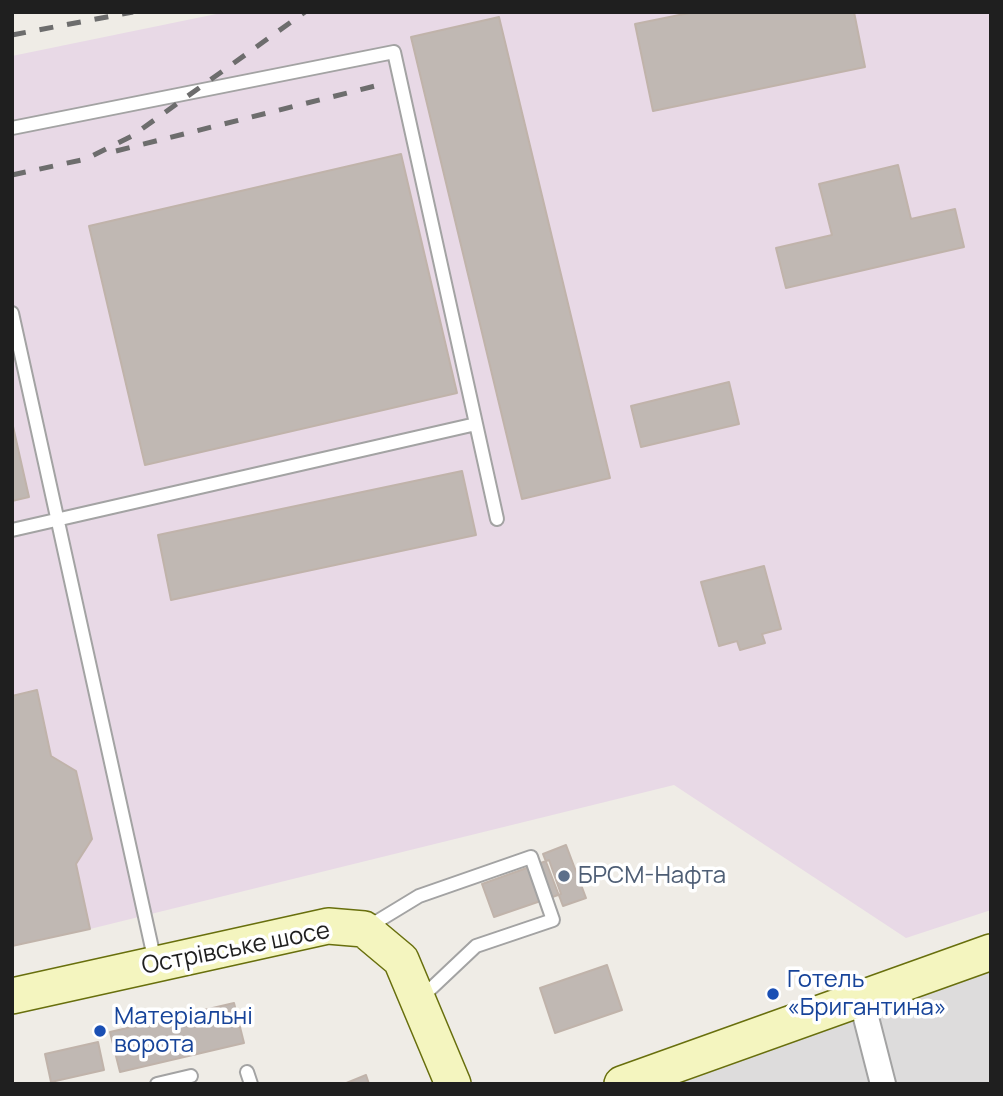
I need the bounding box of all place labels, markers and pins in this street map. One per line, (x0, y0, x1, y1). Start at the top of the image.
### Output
place label: БРСМ-Нафта (578, 862, 726, 890)
marker: БРСМ-Нафта (556, 868, 572, 884)
place label: Готель «Бригантина» (787, 966, 947, 1022)
marker: Готель «Бригантина» (765, 986, 781, 1002)
place label: Матеріальні ворота (114, 1003, 253, 1059)
marker: Матеріальні ворота (92, 1023, 108, 1039)

